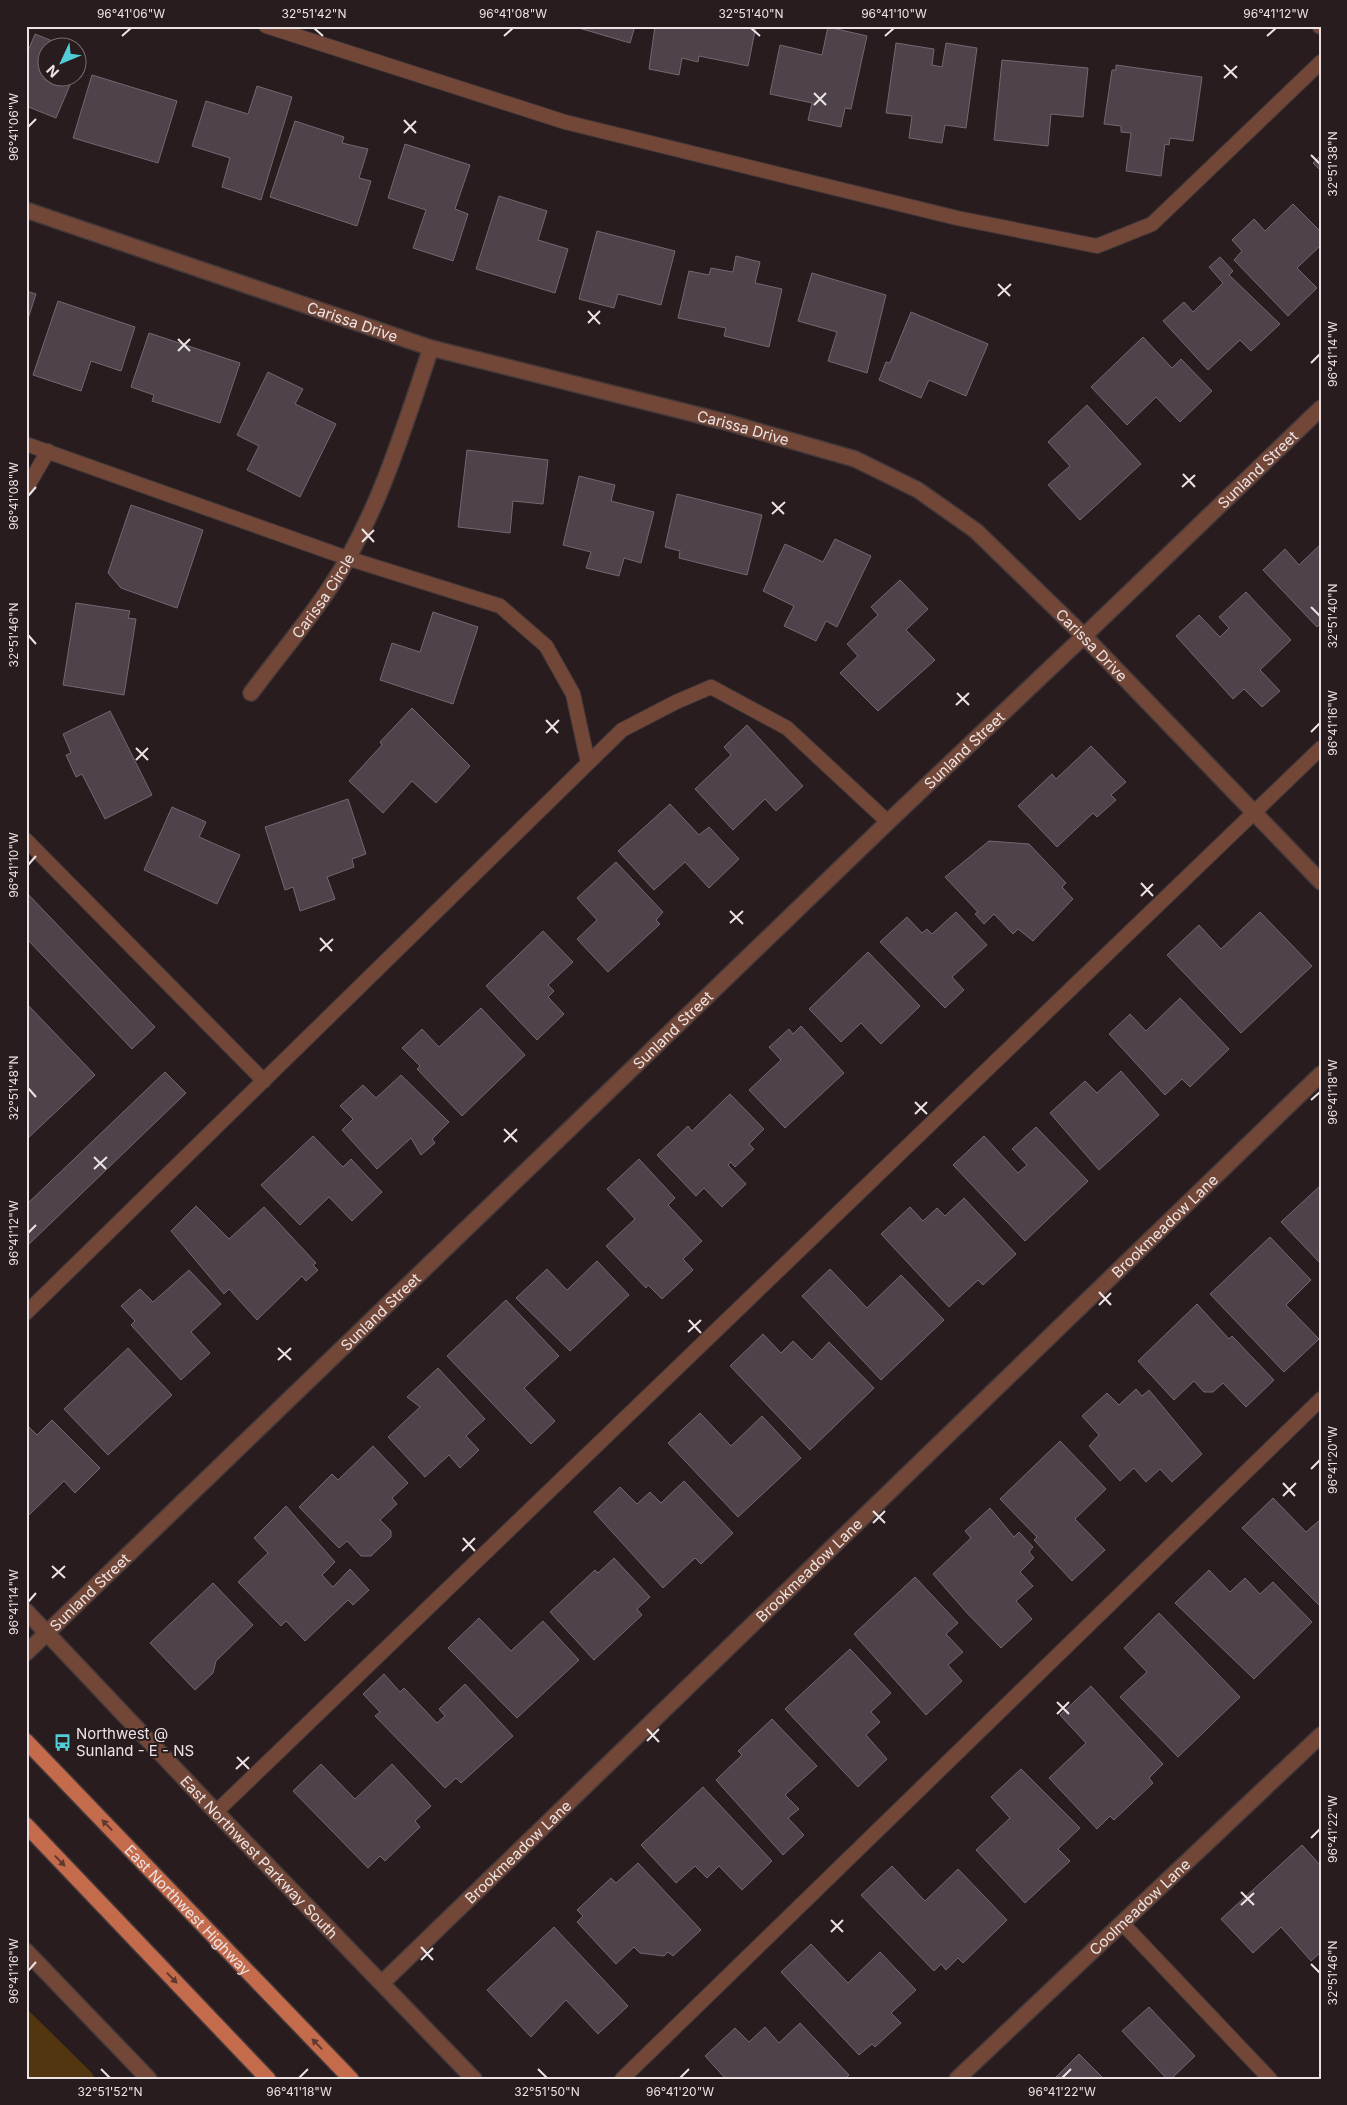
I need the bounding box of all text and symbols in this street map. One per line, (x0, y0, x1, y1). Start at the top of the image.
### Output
text: 96°41'06"W (97, 6, 165, 21)
text: 32°51'42"N (282, 6, 346, 21)
text: 96°41'08"W (479, 6, 547, 21)
text: 32°51'40"N (718, 6, 784, 21)
text: 96°41'10"W (861, 6, 927, 21)
text: 96°41'12"W (1243, 6, 1309, 21)
north arrow (38, 38, 88, 88)
text: N (42, 62, 62, 81)
text: 96°41'06"W (6, 93, 21, 161)
text: 32°51'38"N (1325, 131, 1340, 197)
street label: Carissa Drive (305, 297, 400, 346)
text: 96°41'14"W (1325, 321, 1340, 387)
street label: Carissa Drive (695, 406, 791, 449)
street label: Sunland Street (1213, 426, 1301, 512)
text: 96°41'08"W (6, 462, 21, 530)
street label: Carissa Circle (287, 550, 358, 642)
text: 32°51'40"N (1325, 583, 1340, 649)
text: 32°51'46"N (6, 602, 21, 668)
street label: Carissa Drive (1052, 604, 1132, 685)
text: 96°41'16"W (1325, 690, 1340, 756)
street label: Sunland Street (920, 707, 1008, 793)
text: 96°41'10"W (6, 832, 21, 898)
street label: Sunland Street (628, 987, 717, 1073)
text: 32°51'48"N (6, 1055, 21, 1121)
text: 96°41'18"W (1325, 1059, 1340, 1125)
street label: Brookmeadow Lane (1107, 1170, 1222, 1281)
text: 96°41'12"W (6, 1200, 21, 1266)
street label: Sunland Street (336, 1269, 424, 1354)
text: 96°41'20"W (1325, 1426, 1340, 1494)
street label: Brookmeadow Lane (752, 1514, 866, 1626)
street label: Sunland Street (45, 1549, 133, 1635)
text: 96°41'14"W (6, 1569, 21, 1635)
place label: Northwest @ Sunland - E - NS (76, 1724, 194, 1760)
bus stop icon: Northwest @ Sunland - E - NS (52, 1732, 72, 1752)
street label: East Northwest Parkway South (177, 1771, 342, 1942)
text: 96°41'22"W (1325, 1795, 1340, 1863)
street label: Brookmeadow Lane (461, 1796, 575, 1907)
one-way arrow (101, 1820, 113, 1832)
street label: East Northwest Highway (121, 1840, 256, 1979)
one-way arrow (54, 1854, 66, 1866)
street label: Coolmeadow Lane (1085, 1854, 1194, 1959)
text: 96°41'16"W (6, 1938, 21, 2004)
text: 32°51'46"N (1325, 1940, 1340, 2006)
one-way arrow (166, 1972, 178, 1984)
one-way arrow (311, 2038, 323, 2050)
text: 32°51'52"N (77, 2084, 143, 2099)
text: 96°41'18"W (266, 2084, 332, 2099)
text: 32°51'50"N (514, 2084, 580, 2099)
text: 96°41'20"W (646, 2084, 714, 2099)
text: 96°41'22"W (1028, 2084, 1096, 2099)

